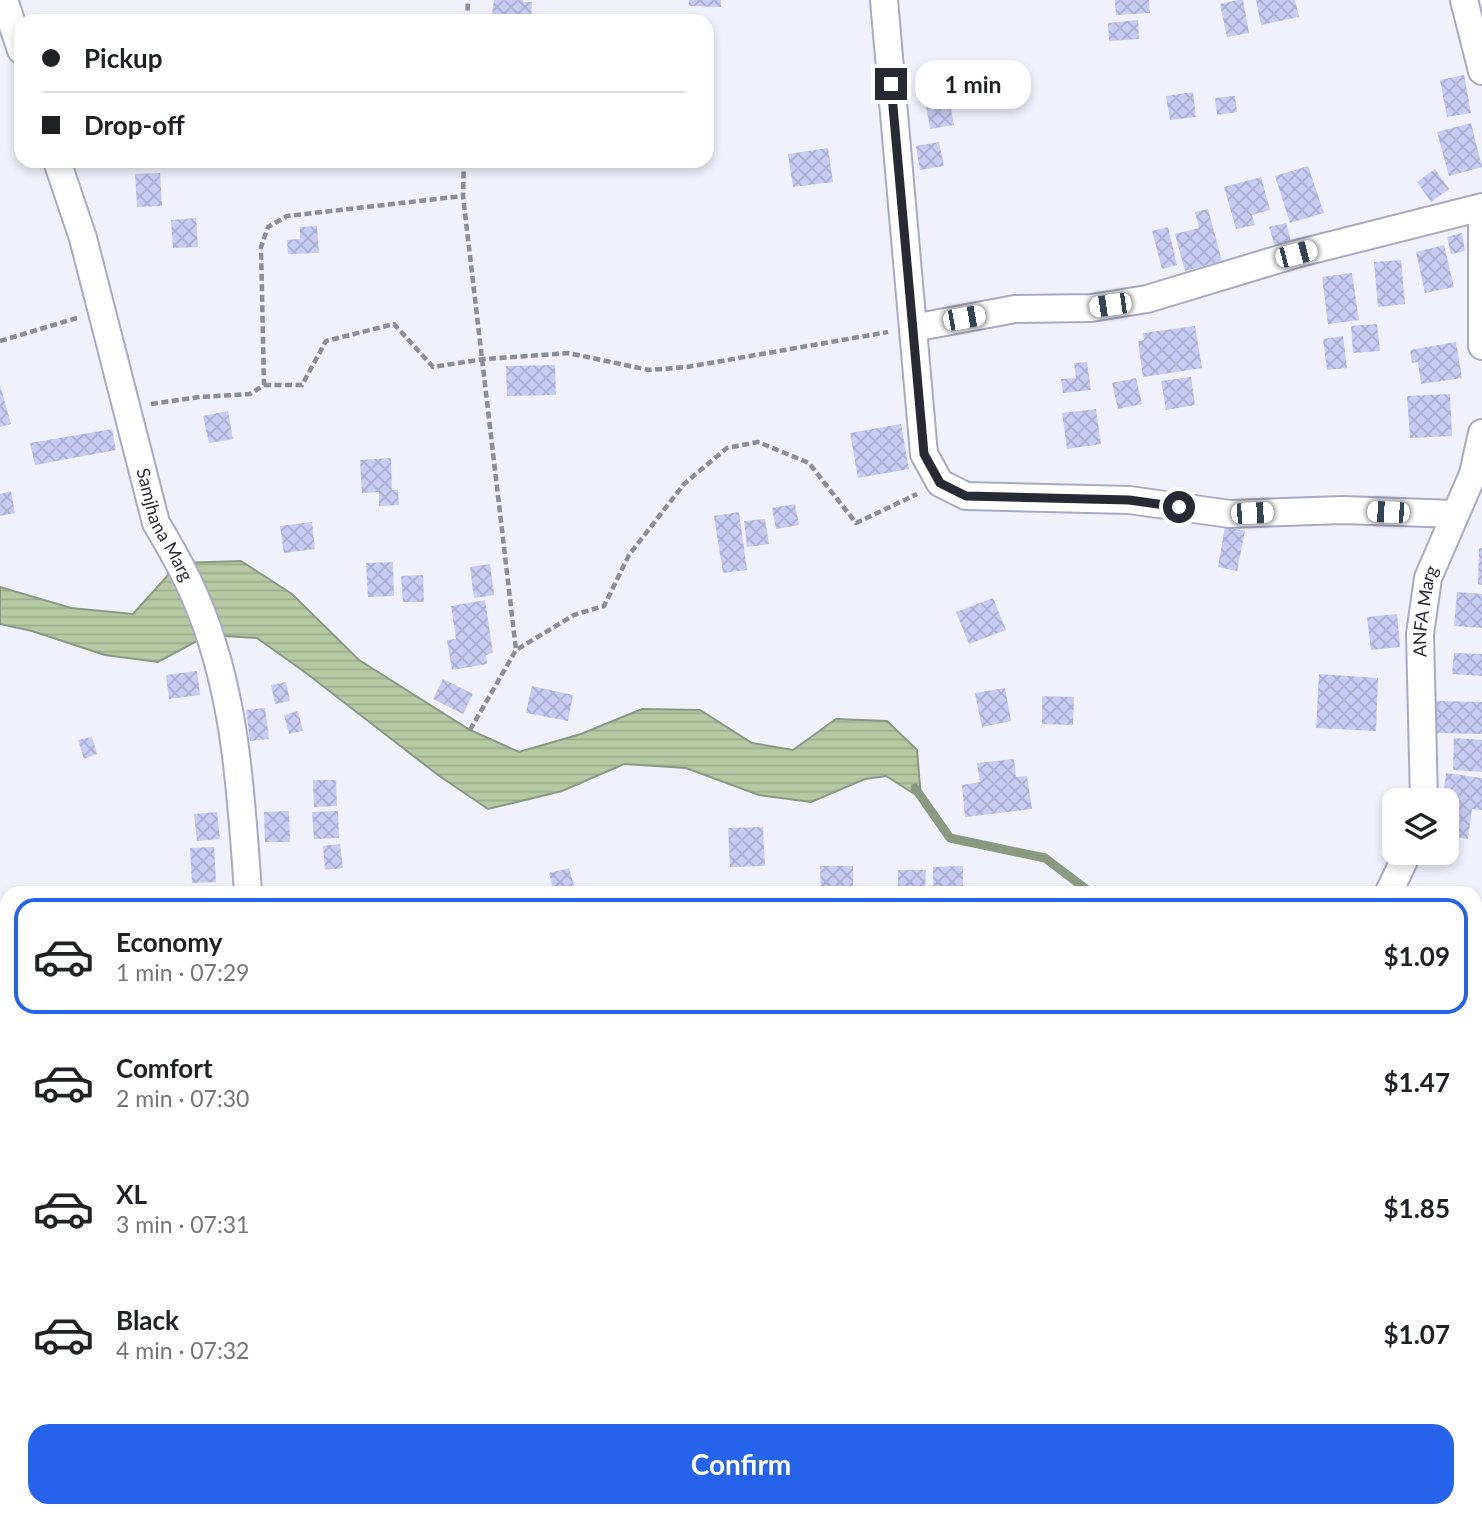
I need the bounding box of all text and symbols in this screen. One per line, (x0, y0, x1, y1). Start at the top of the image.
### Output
text: Pickup (84, 42, 163, 74)
callout: 1 min (916, 60, 1031, 108)
route end (875, 68, 907, 100)
text: 1 min (944, 70, 1002, 98)
text: Drop-off (84, 109, 185, 141)
car (1273, 238, 1320, 270)
car (1088, 292, 1133, 318)
car (942, 304, 987, 332)
street label: Samjhana Marg (132, 466, 198, 584)
route start (1163, 491, 1195, 523)
car (1367, 501, 1410, 523)
car (1231, 502, 1274, 524)
street label: ANFA Marg (1408, 562, 1442, 658)
map controls (1382, 788, 1459, 865)
button: layers (1382, 788, 1459, 865)
icon: car (32, 925, 95, 988)
text: Economy (116, 926, 222, 958)
text: $1.09 (1384, 940, 1450, 972)
text: 1 min · 07:29 (116, 958, 249, 986)
icon: car (32, 1051, 95, 1114)
text: Comfort (116, 1052, 213, 1084)
text: $1.47 (1384, 1066, 1450, 1098)
text: 2 min · 07:30 (116, 1084, 249, 1112)
icon: car (32, 1177, 95, 1240)
text: XL (116, 1178, 147, 1210)
text: $1.85 (1384, 1192, 1450, 1224)
text: 3 min · 07:31 (116, 1210, 249, 1238)
icon: car (32, 1303, 95, 1366)
text: Black (116, 1304, 179, 1336)
text: $1.07 (1384, 1318, 1450, 1350)
text: 4 min · 07:32 (116, 1336, 249, 1364)
button: Confirm (28, 1424, 1454, 1504)

